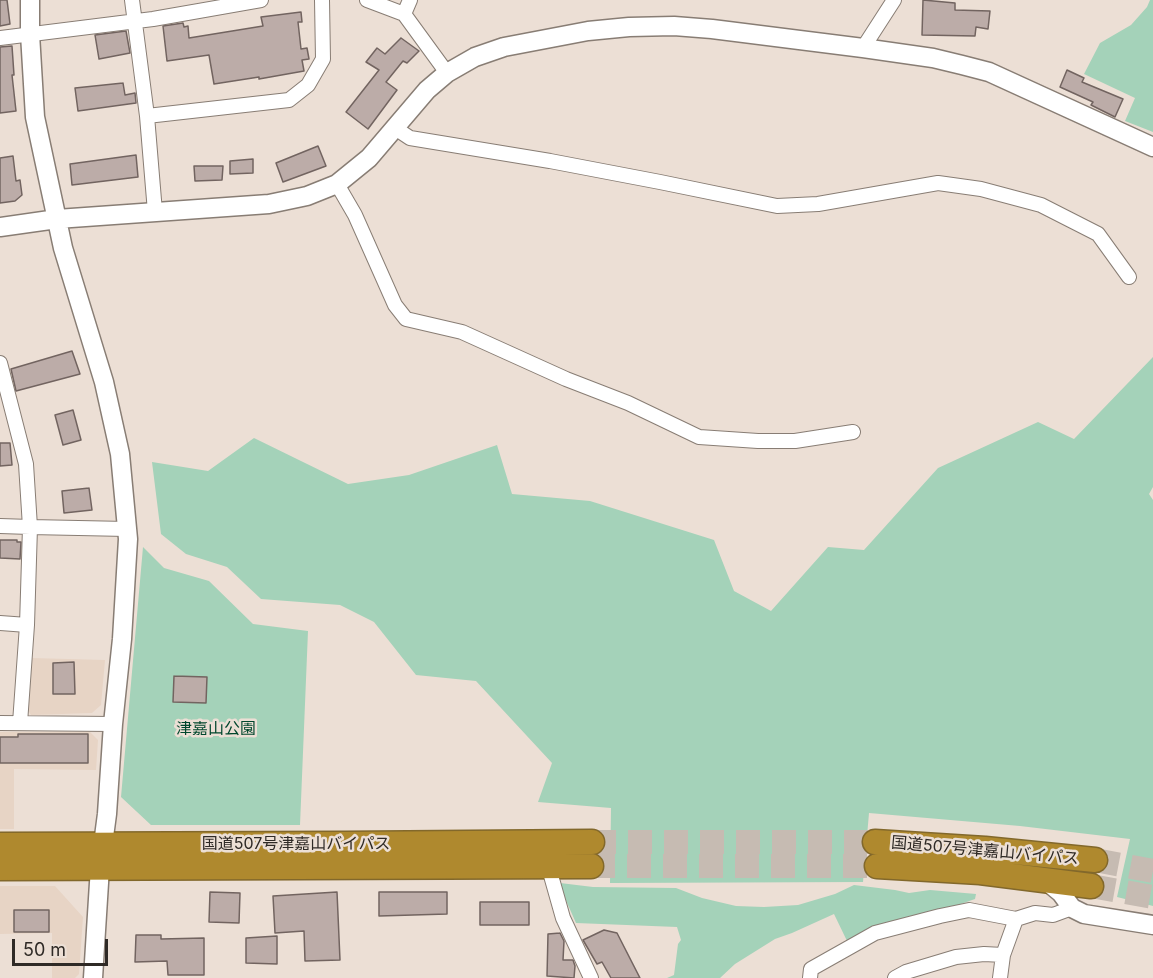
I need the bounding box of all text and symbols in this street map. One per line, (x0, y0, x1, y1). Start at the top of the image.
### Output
park label: 津嘉山公園 (176, 719, 256, 739)
street label: 国道507号津嘉山バイパス (890, 833, 1080, 869)
street label: 国道507号津嘉山バイパス (202, 834, 390, 854)
scale bar (15, 927, 111, 965)
text: 50 m (23, 939, 66, 960)

